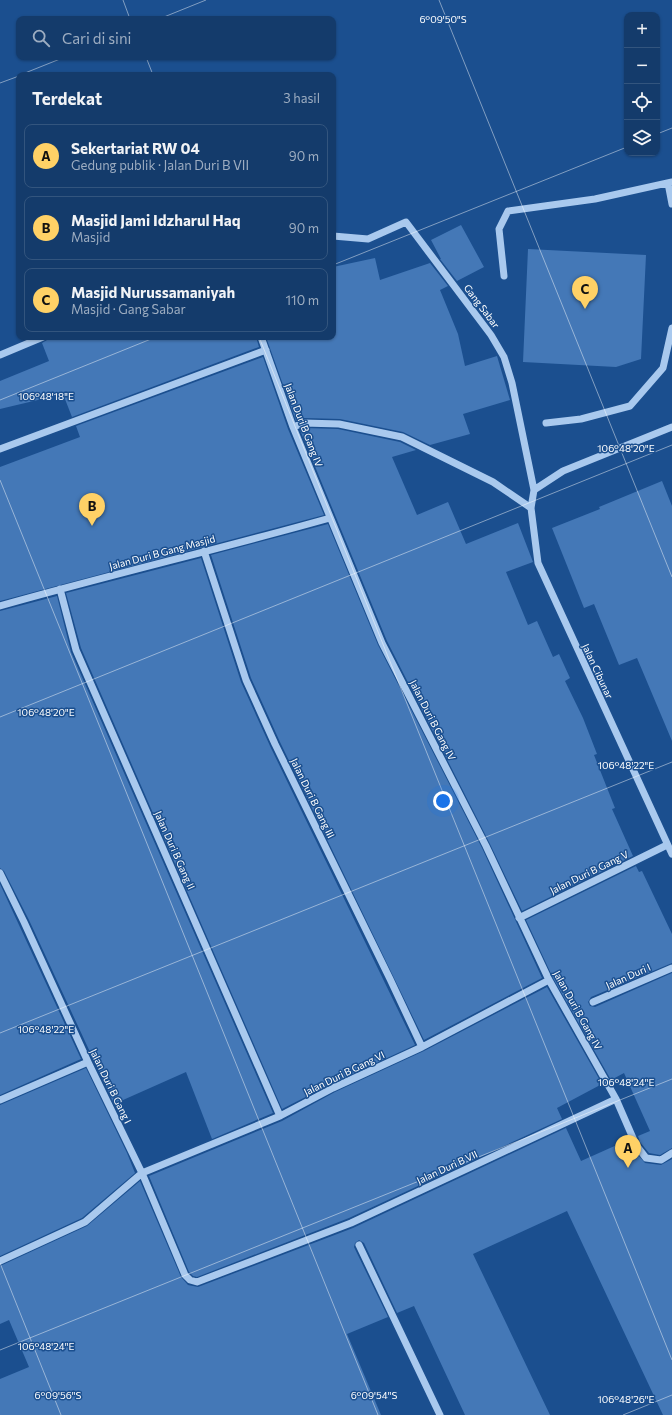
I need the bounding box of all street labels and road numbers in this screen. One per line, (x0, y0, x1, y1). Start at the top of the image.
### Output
street label: Gang Sabar (462, 282, 502, 330)
street label: Jalan Duri B Gang IV (283, 381, 326, 469)
street label: Jalan Duri B Gang Masjid (108, 532, 216, 572)
street label: Jalan Cibunar (580, 642, 616, 700)
street label: Jalan Duri B Gang IV (408, 678, 459, 762)
street label: Jalan Duri B Gang III (288, 756, 338, 840)
street label: Jalan Duri B Gang II (152, 809, 198, 891)
street label: Jalan Duri B Gang V (548, 848, 630, 896)
street label: Jalan Duri I (604, 961, 652, 991)
street label: Jalan Duri B Gang IV (551, 968, 605, 1052)
street label: Jalan Duri B Gang I (88, 1047, 134, 1125)
street label: Jalan Duri B Gang VI (302, 1048, 386, 1098)
street label: Jalan Duri B VII (415, 1148, 479, 1186)

